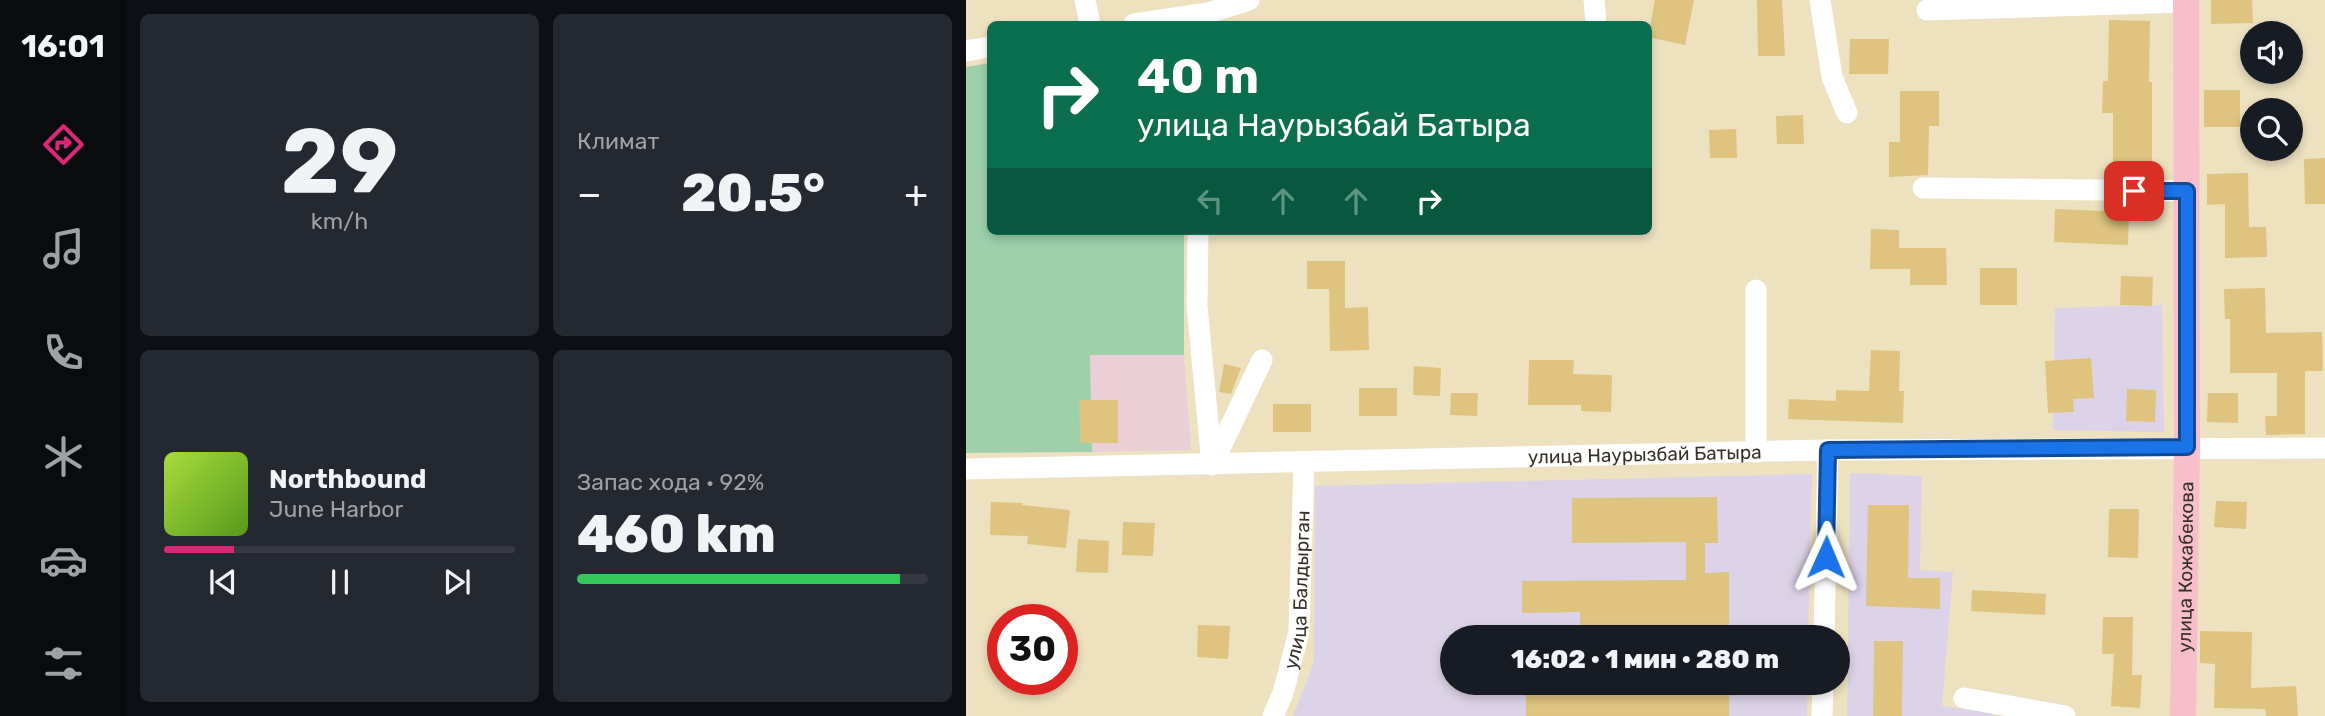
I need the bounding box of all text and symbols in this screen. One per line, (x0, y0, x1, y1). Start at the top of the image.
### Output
map controls (2240, 21, 2303, 161)
button: sound (2240, 21, 2303, 84)
text: 16:01 (21, 27, 105, 65)
text: 40 m (1137, 47, 1259, 105)
icon: right (1022, 49, 1113, 140)
button: search (2240, 98, 2303, 161)
text: улица Наурызбай Батыра (1137, 106, 1531, 144)
text: 29 (281, 107, 398, 215)
icon: directions (39, 120, 88, 169)
text: Климат (577, 127, 659, 155)
pin (2104, 161, 2164, 221)
text: 20.5° (681, 162, 825, 224)
text: − (577, 171, 602, 217)
text: + (904, 171, 928, 217)
icon: arrive (2115, 172, 2153, 210)
icon: left (1191, 182, 1229, 220)
icon: ahead (1264, 182, 1302, 220)
icon: ahead (1337, 182, 1375, 220)
icon: right (1410, 182, 1448, 220)
text: km/h (311, 207, 368, 235)
icon: music (39, 224, 88, 273)
icon: phone (39, 328, 88, 377)
icon: climate (39, 432, 88, 481)
street label: улица Наурызбай Батыра (1528, 440, 1762, 469)
text: Northbound (269, 464, 427, 495)
text: Запас хода · 92% (577, 468, 764, 496)
street label: улица Кожабекова (2173, 481, 2198, 653)
text: June Harbor (269, 495, 403, 523)
text: 460 km (577, 503, 776, 565)
street label: улица Балдырган (1279, 510, 1315, 672)
position arrow (1789, 520, 1863, 594)
icon: car (39, 536, 88, 585)
icon: previous (204, 563, 242, 601)
icon: pause (321, 563, 359, 601)
icon: next (438, 563, 476, 601)
speed limit sign: 30 (987, 604, 1078, 695)
icon: filters (39, 639, 88, 688)
text: 16:02 · 1 мин · 280 m (1511, 644, 1779, 675)

